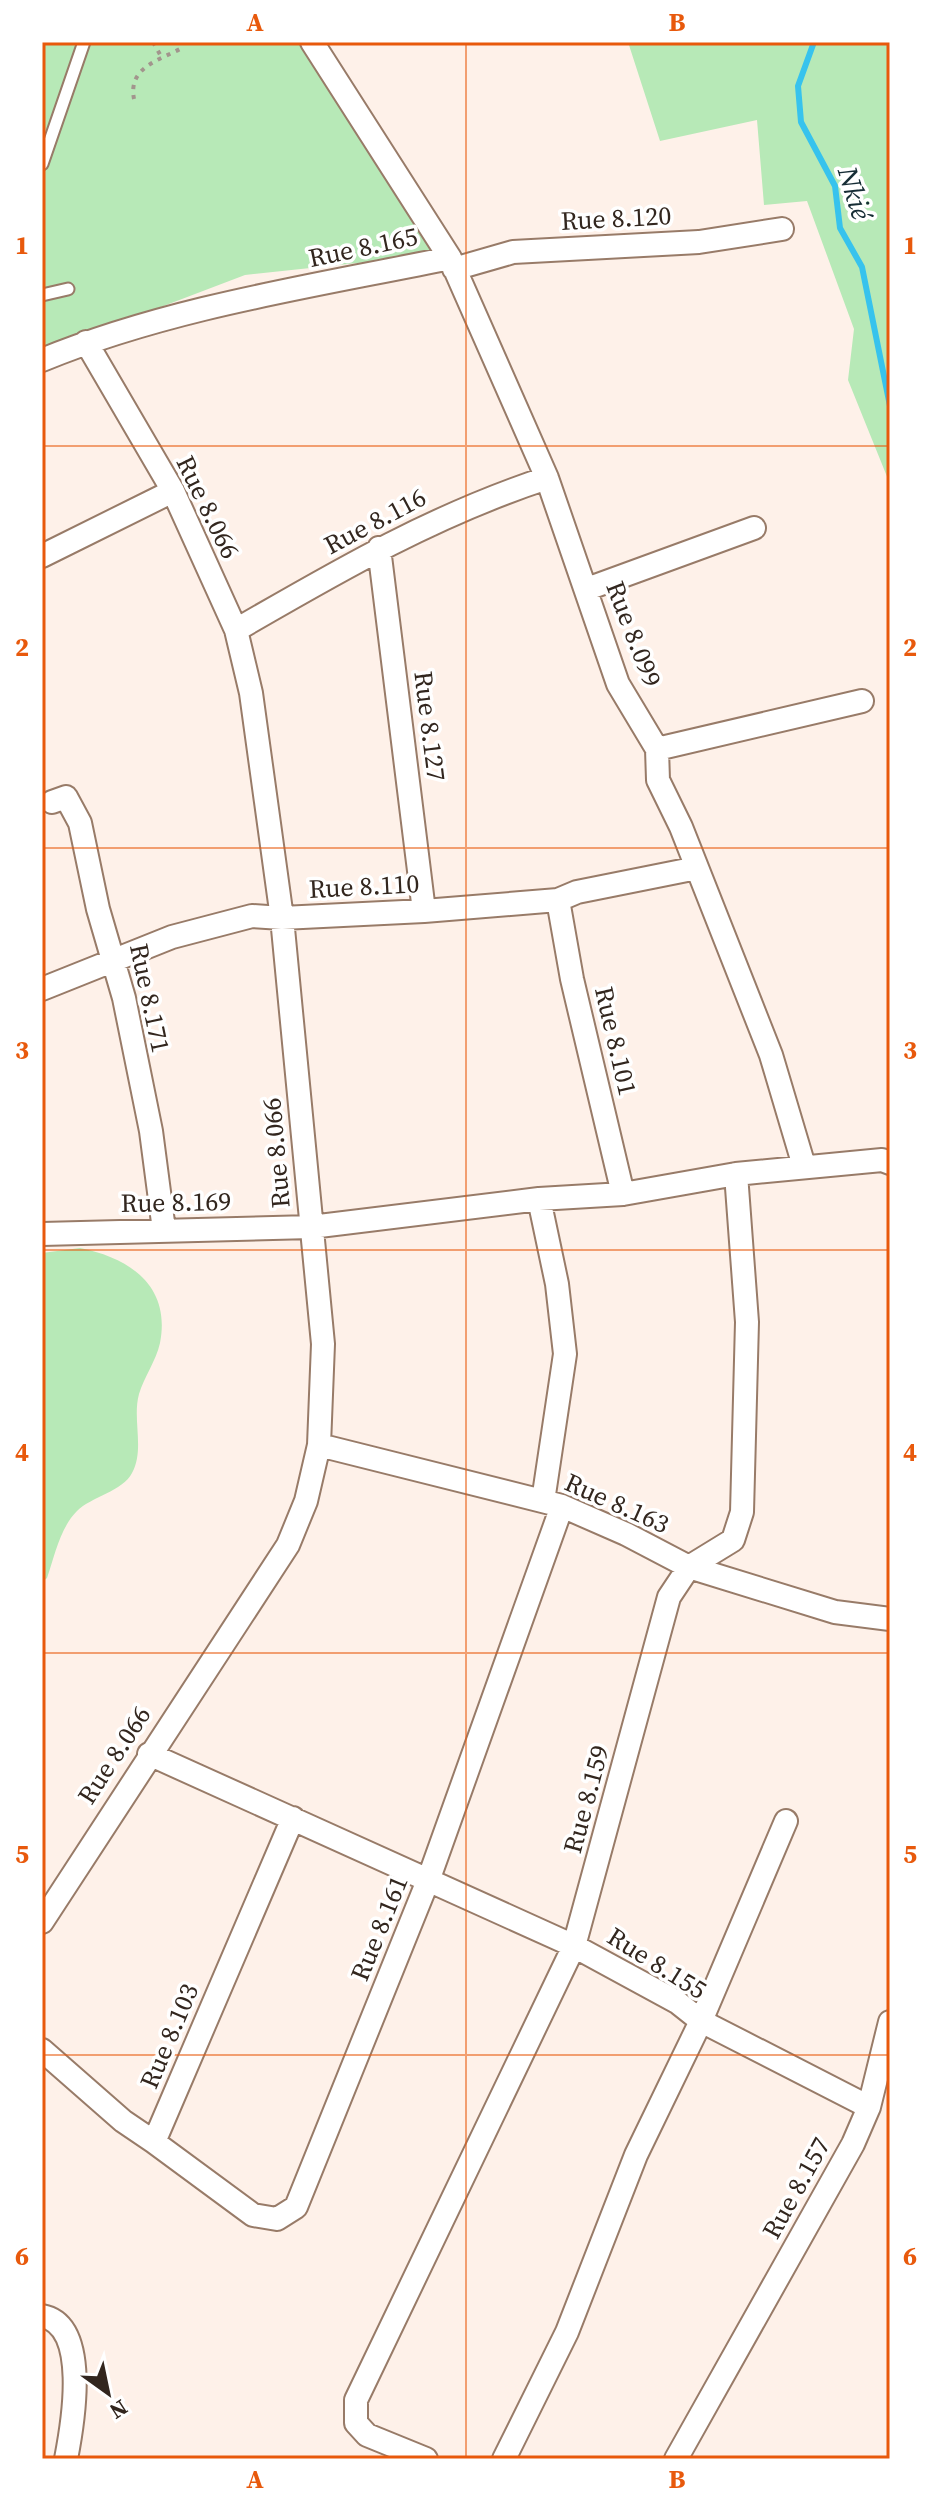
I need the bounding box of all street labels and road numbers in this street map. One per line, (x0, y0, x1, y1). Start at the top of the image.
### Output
street label: Rue 8.120 (560, 197, 672, 239)
street label: Rue 8.165 (305, 218, 421, 276)
street label: Rue 8.066 (168, 449, 248, 565)
street label: Rue 8.116 (318, 479, 432, 563)
street label: Rue 8.099 (597, 576, 671, 692)
street label: Rue 8.127 (405, 669, 455, 783)
street label: Rue 8.110 (308, 865, 420, 907)
street label: Rue 8.171 (121, 940, 179, 1056)
street label: Rue 8.101 (586, 983, 646, 1099)
street label: Rue 8.066 (253, 1096, 299, 1210)
street label: Rue 8.169 (120, 1183, 232, 1221)
street label: Rue 8.163 (559, 1464, 675, 1542)
street label: Rue 8.066 (69, 1699, 159, 1811)
street label: Rue 8.159 (554, 1741, 618, 1857)
street label: Rue 8.161 (342, 1870, 416, 1986)
street label: Rue 8.155 (601, 1918, 713, 2008)
street label: Rue 8.103 (131, 1978, 207, 2094)
street label: Rue 8.157 (753, 2131, 839, 2245)

